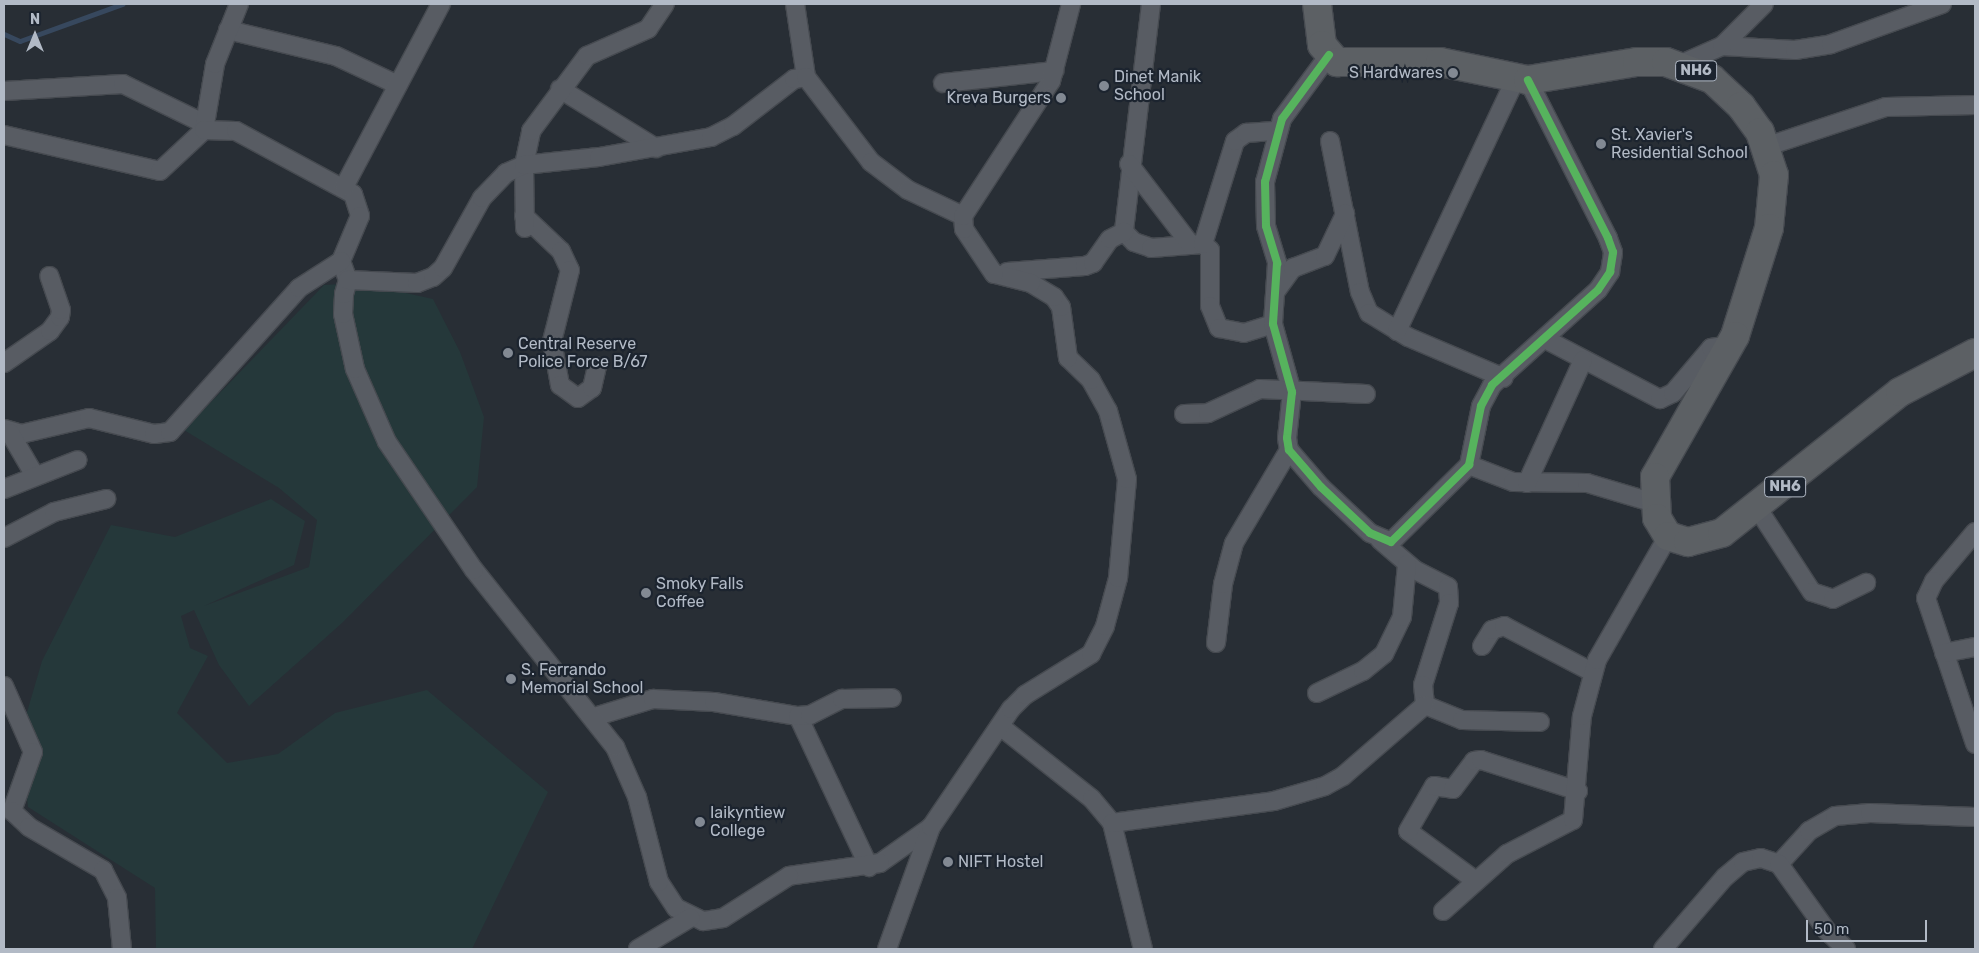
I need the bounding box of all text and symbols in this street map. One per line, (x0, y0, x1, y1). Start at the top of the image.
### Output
north arrow (10, 10, 60, 60)
text: N (30, 11, 40, 28)
road number: NH6 (1675, 58, 1717, 84)
place label: S Hardwares (1349, 63, 1443, 83)
place label: Dinet Manik School (1114, 67, 1201, 105)
marker: S Hardwares (1447, 67, 1459, 79)
marker: Dinet Manik School (1098, 80, 1110, 92)
place label: Kreva Burgers (947, 88, 1051, 108)
marker: Kreva Burgers (1055, 92, 1067, 104)
place label: St. Xavier's Residential School (1611, 125, 1748, 163)
marker: St. Xavier's Residential School (1595, 138, 1607, 150)
place label: Central Reserve Police Force B/67 (518, 334, 648, 372)
marker: Central Reserve Police Force B/67 (502, 347, 514, 359)
road number: NH6 (1764, 474, 1806, 500)
place label: Smoky Falls Coffee (656, 574, 744, 612)
marker: Smoky Falls Coffee (640, 587, 652, 599)
place label: S. Ferrando Memorial School (521, 660, 643, 698)
marker: S. Ferrando Memorial School (505, 673, 517, 685)
place label: Iaikyntiew College (710, 803, 785, 841)
marker: Iaikyntiew College (694, 816, 706, 828)
place label: NIFT Hostel (958, 852, 1044, 872)
marker: NIFT Hostel (942, 856, 954, 868)
scale bar (1809, 910, 1930, 942)
text: 50 m (1814, 920, 1849, 938)

